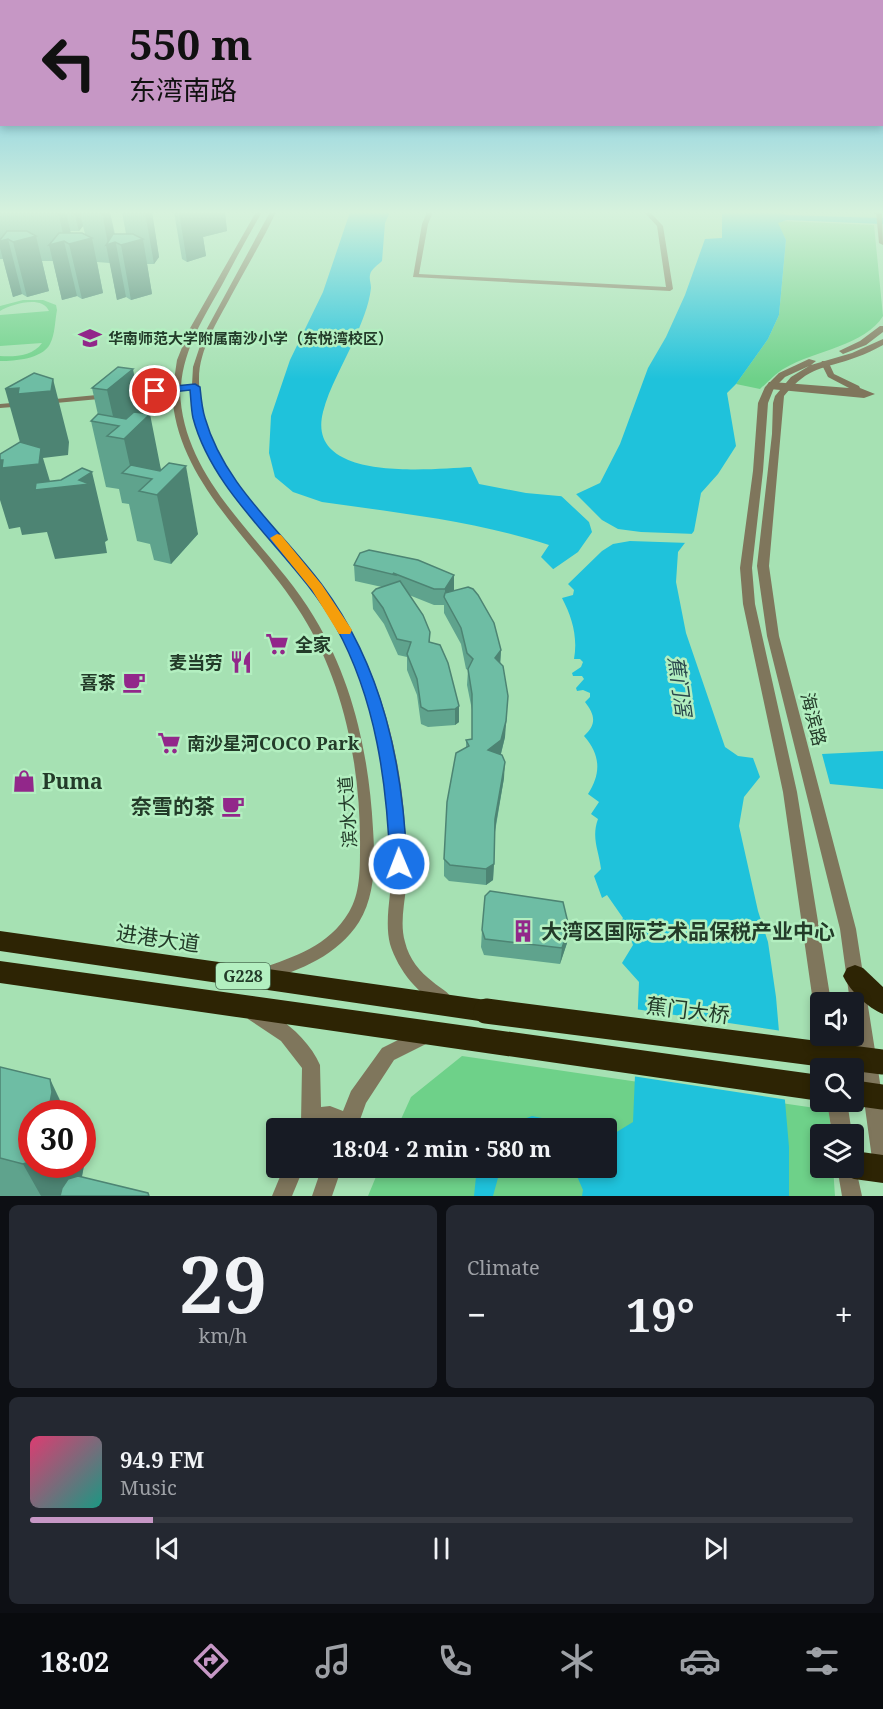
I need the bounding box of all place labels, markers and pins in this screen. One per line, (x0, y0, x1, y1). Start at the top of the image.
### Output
school or university icon: 华南师范大学附属南沙小学（东悦湾校区） (77, 325, 103, 351)
place label: 华南师范大学附属南沙小学（东悦湾校区） (108, 328, 393, 348)
pin (129, 365, 180, 416)
supermarket icon: 全家 (264, 631, 290, 657)
place label: 全家 (295, 632, 331, 656)
restaurant icon: 麦当劳 (228, 649, 254, 675)
place label: 麦当劳 (169, 650, 223, 674)
cafe icon: 喜茶 (121, 669, 147, 695)
place label: 喜茶 (80, 670, 116, 694)
supermarket icon: 南沙星河COCO Park (156, 730, 182, 756)
place label: 南沙星河COCO Park (187, 731, 360, 755)
place label: Puma (42, 767, 103, 795)
shop icon: Puma (11, 768, 37, 794)
place label: 奈雪的茶 (131, 792, 215, 820)
cafe icon: 奈雪的茶 (220, 793, 246, 819)
place label: 大湾区国际艺术品保税产业中心 (541, 917, 835, 945)
building icon: 大湾区国际艺术品保税产业中心 (510, 918, 536, 944)

